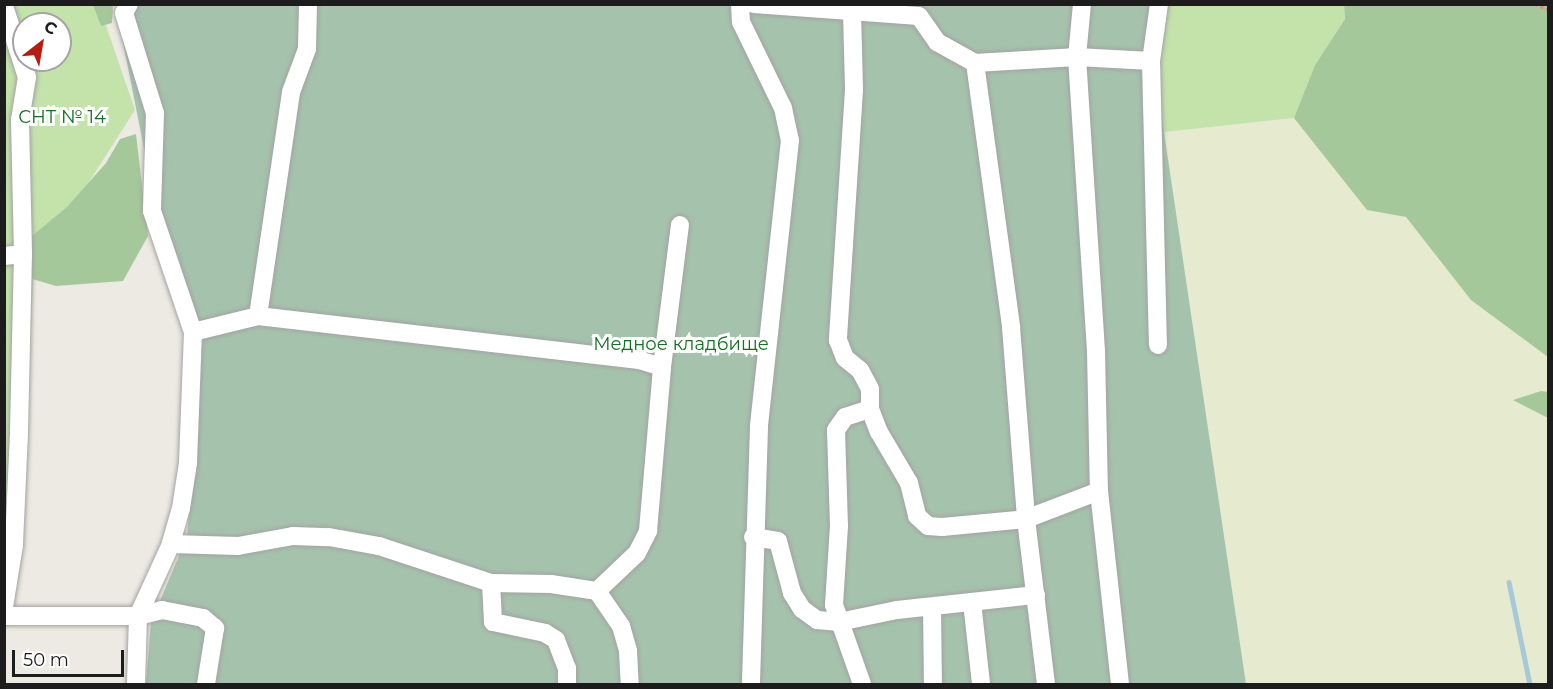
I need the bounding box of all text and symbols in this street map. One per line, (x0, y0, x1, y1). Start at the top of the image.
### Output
north arrow (12, 12, 72, 72)
text: С (41, 17, 60, 39)
park label: СНТ № 14 (18, 106, 106, 128)
park label: Медное кладбище (593, 333, 769, 355)
scale bar (15, 638, 128, 676)
text: 50 m (23, 649, 69, 671)

